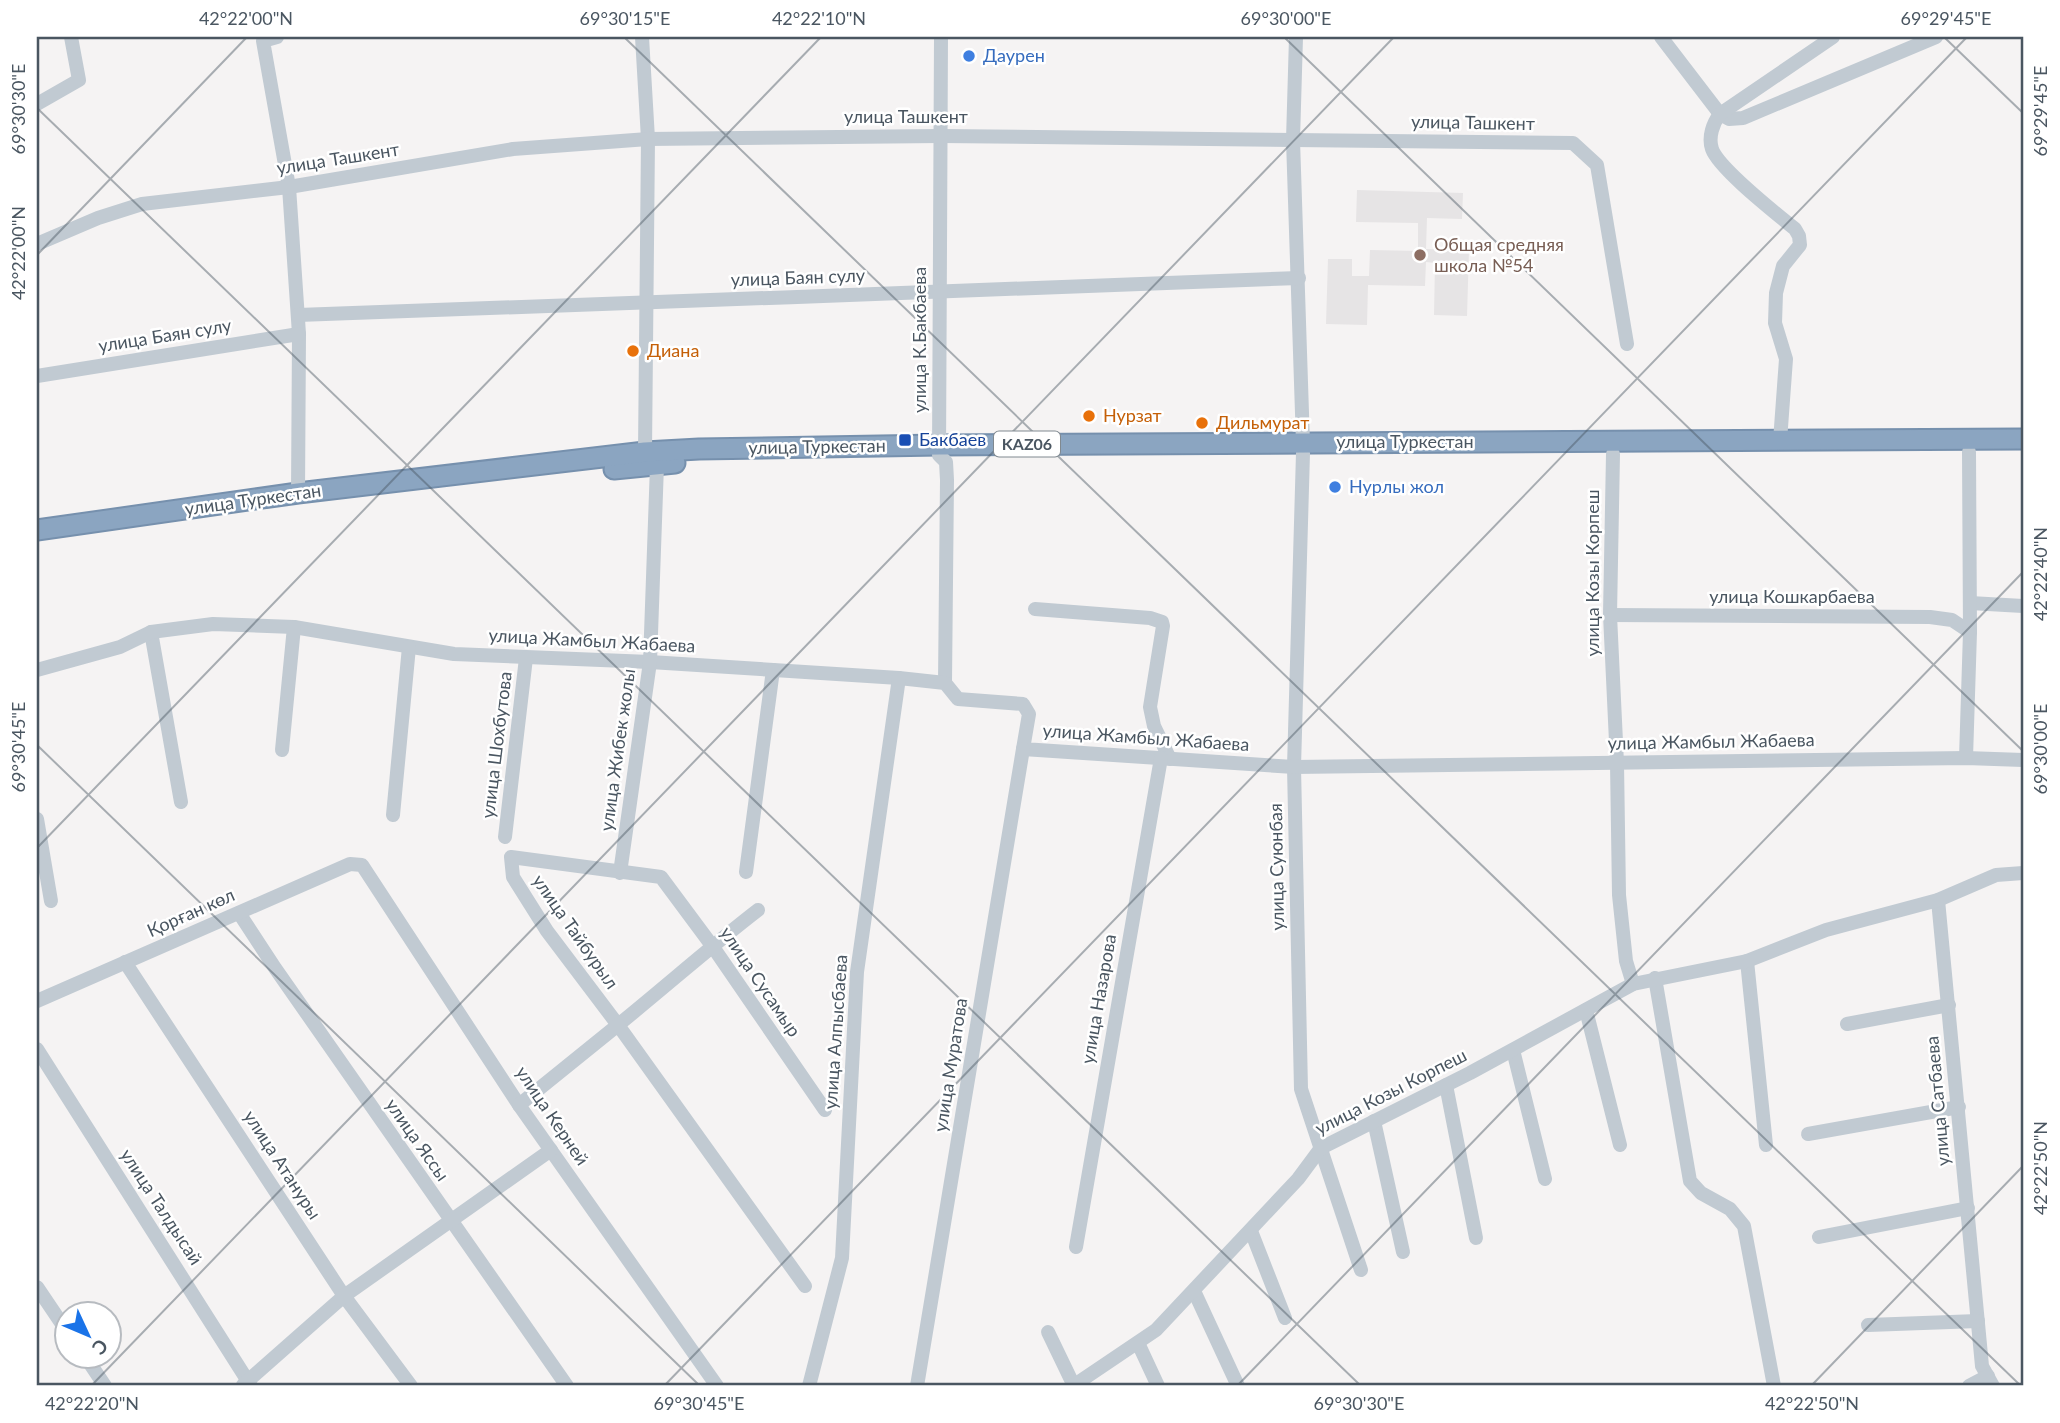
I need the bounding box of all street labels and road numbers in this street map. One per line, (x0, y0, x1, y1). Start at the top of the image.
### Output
street label: улица Ташкент (844, 105, 968, 127)
street label: улица Ташкент (1411, 110, 1535, 134)
street label: улица Ташкент (275, 137, 401, 179)
street label: улица Баян сулу (730, 264, 866, 290)
street label: улица К.Бакбаева (908, 267, 930, 413)
street label: улица Баян сулу (97, 314, 234, 356)
street label: улица Туркестан (1336, 430, 1474, 452)
road number: KАZ06 (994, 432, 1060, 457)
street label: улица Туркестан (748, 434, 886, 458)
street label: улица Туркестан (183, 479, 322, 519)
street label: улица Козы Корпеш (1581, 490, 1603, 656)
street label: улица Кошкарбаева (1709, 585, 1875, 607)
street label: улица Жамбыл Жабаева (488, 624, 696, 656)
street label: улица Жибек жолы (595, 667, 639, 833)
street label: улица Шохбутова (476, 670, 516, 820)
street label: улица Жамбыл Жабаева (1042, 719, 1250, 755)
street label: улица Жамбыл Жабаева (1607, 728, 1815, 754)
street label: улица Суюнбая (1264, 803, 1288, 931)
street label: улица Тайбурыл (528, 870, 623, 993)
street label: Қорған көл (143, 883, 238, 941)
street label: улица Сусамыр (716, 922, 806, 1041)
street label: улица Назарова (1076, 932, 1120, 1065)
street label: улица Алпысбаева (819, 954, 851, 1110)
street label: улица Муратова (929, 996, 971, 1133)
street label: улица Сатбаева (1920, 1035, 1954, 1167)
street label: улица Козы Корпеш (1311, 1043, 1470, 1139)
street label: улица Керней (512, 1062, 594, 1169)
street label: улица Яссы (381, 1094, 454, 1185)
street label: улица Атануры (239, 1106, 326, 1223)
street label: улица Талдысай (116, 1144, 208, 1269)

